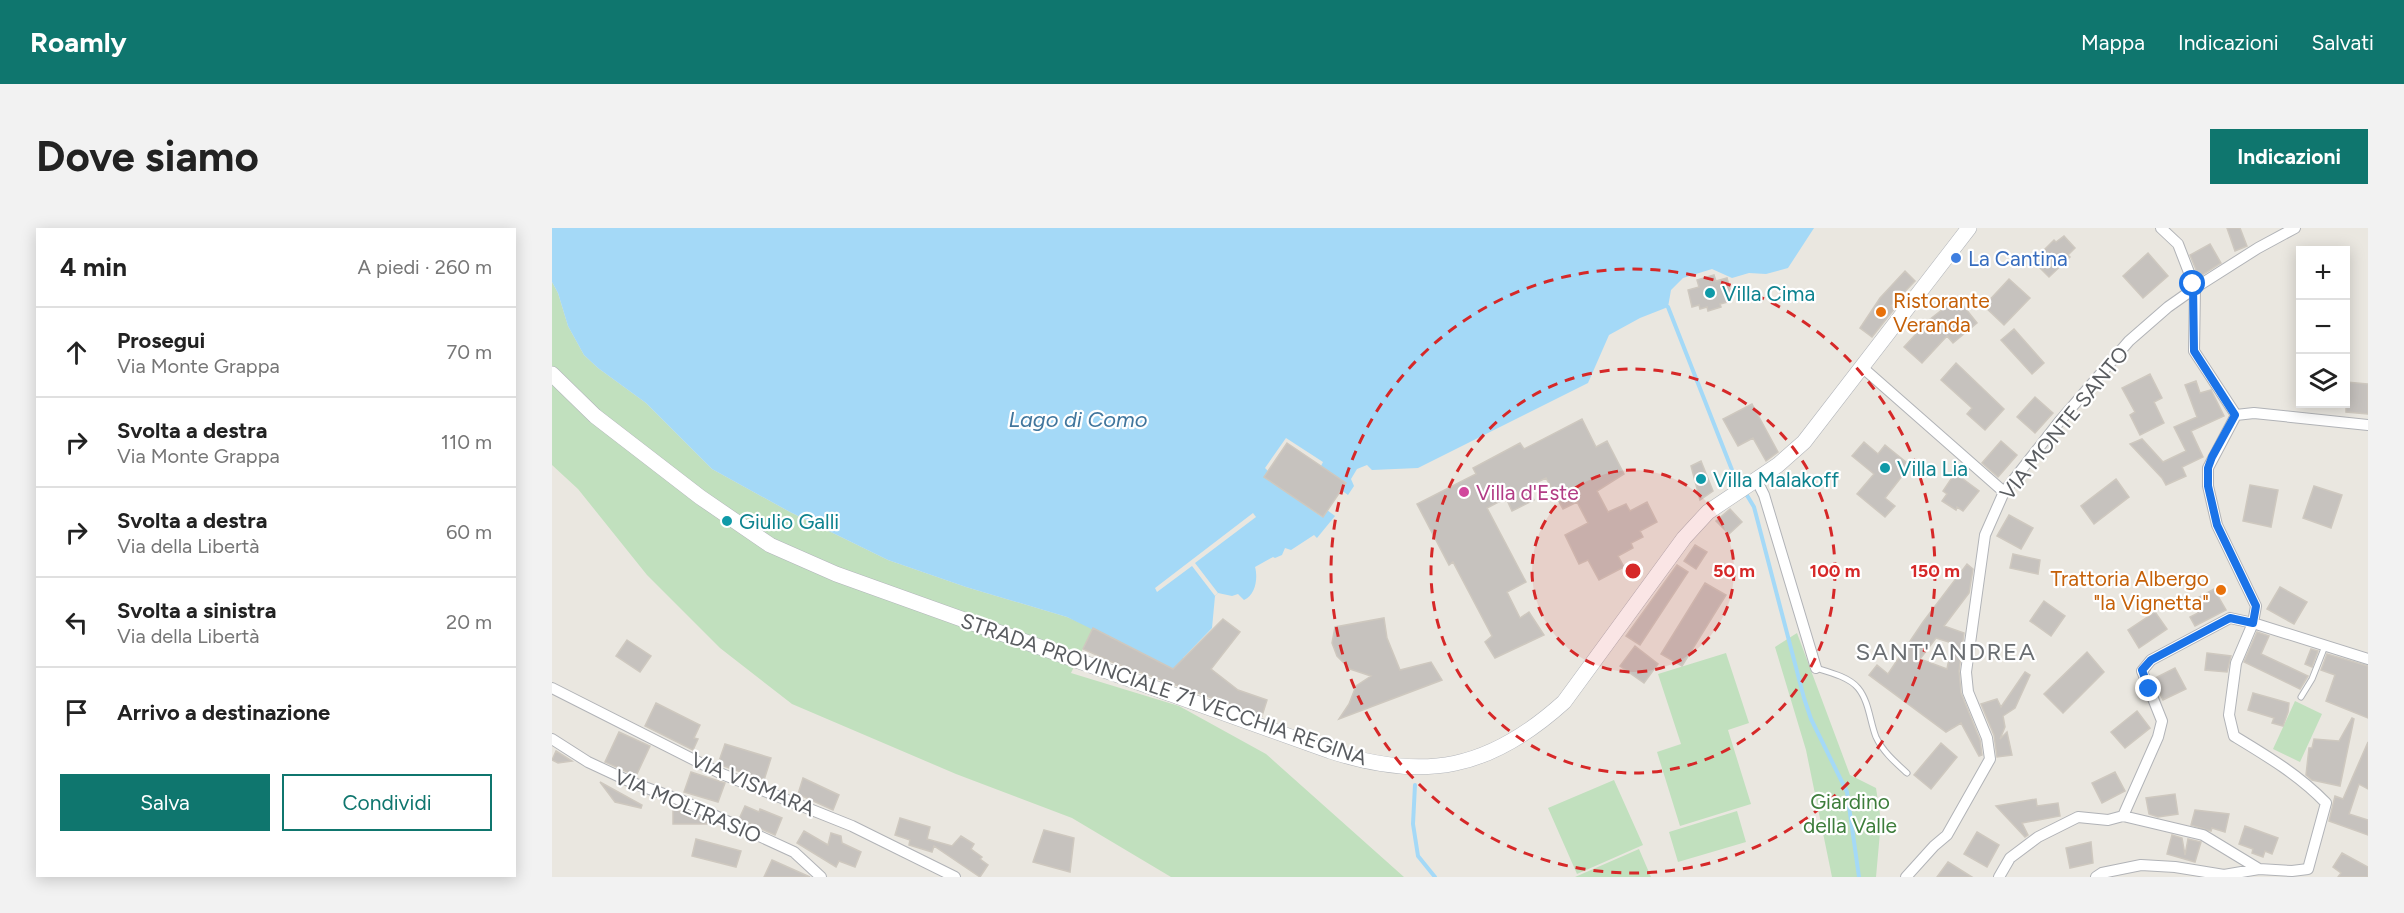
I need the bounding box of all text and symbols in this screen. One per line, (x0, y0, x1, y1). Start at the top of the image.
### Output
text: Roamly (30, 25, 127, 59)
text: Mappa (2081, 30, 2145, 55)
text: Indicazioni (2178, 30, 2279, 55)
text: Salvati (2312, 30, 2374, 55)
button: Indicazioni (2210, 129, 2368, 184)
text: Dove siamo (36, 131, 259, 182)
place label: La Cantina (1968, 246, 2068, 271)
map controls (2296, 246, 2350, 408)
button: + (2296, 246, 2350, 300)
text: 4 min (60, 251, 127, 283)
marker: La Cantina (1949, 251, 1963, 265)
text: A piedi · 260 m (358, 255, 492, 279)
route start (2179, 270, 2205, 296)
place label: Villa Cima (1722, 281, 1815, 306)
marker: Villa Cima (1703, 286, 1717, 300)
place label: Ristorante Veranda (1893, 288, 1990, 337)
button: − (2296, 300, 2350, 354)
marker: Ristorante Veranda (1874, 305, 1888, 319)
text: Prosegui (117, 327, 205, 354)
icon: ahead (60, 336, 93, 369)
text: 70 m (446, 340, 492, 364)
street label: VIA MONTE SANTO (1994, 341, 2134, 505)
text: Via Monte Grappa (117, 354, 280, 378)
button: layers (2296, 354, 2350, 408)
water label: Lago di Como (1008, 406, 1148, 433)
text: Svolta a destra (117, 417, 267, 444)
icon: right (60, 426, 93, 459)
text: 110 m (441, 430, 492, 454)
text: Via Monte Grappa (117, 444, 280, 468)
place label: Villa Lia (1897, 456, 1968, 481)
marker: Villa Lia (1878, 461, 1892, 475)
place label: Villa Malakoff (1713, 467, 1839, 492)
marker: Villa Malakoff (1694, 472, 1708, 486)
place label: Villa d'Este (1476, 480, 1579, 505)
marker: Villa d'Este (1457, 485, 1471, 499)
text: Svolta a destra (117, 507, 267, 534)
place label: Giulio Galli (739, 509, 839, 534)
marker: Giulio Galli (720, 514, 734, 528)
icon: right (60, 516, 93, 549)
text: 60 m (446, 520, 492, 544)
text: Via della Libertà (117, 534, 259, 558)
text: 50 m (1713, 560, 1755, 582)
text: 100 m (1810, 560, 1860, 582)
text: 150 m (1910, 560, 1960, 582)
centre of rings (1623, 561, 1643, 581)
place label: Trattoria Albergo "la Vignetta" (2050, 566, 2209, 615)
marker: Trattoria Albergo "la Vignetta" (2214, 583, 2228, 597)
text: Svolta a sinistra (117, 597, 276, 624)
icon: left (60, 606, 93, 639)
street label: STRADA PROVINCIALE 71 VECCHIA REGINA (958, 608, 1370, 770)
text: 20 m (446, 610, 492, 634)
text: Via della Libertà (117, 624, 259, 648)
district label: SANT'ANDREA (1856, 637, 2036, 666)
route end (2135, 675, 2161, 701)
icon: arrive (60, 696, 93, 729)
text: Arrivo a destinazione (117, 699, 330, 726)
street label: VIA VISMARA (687, 747, 819, 821)
street label: VIA MOLTRASIO (611, 764, 765, 848)
button: Salva (60, 774, 270, 831)
button: Condividi (282, 774, 492, 831)
park label: Giardino della Valle (1803, 789, 1897, 838)

